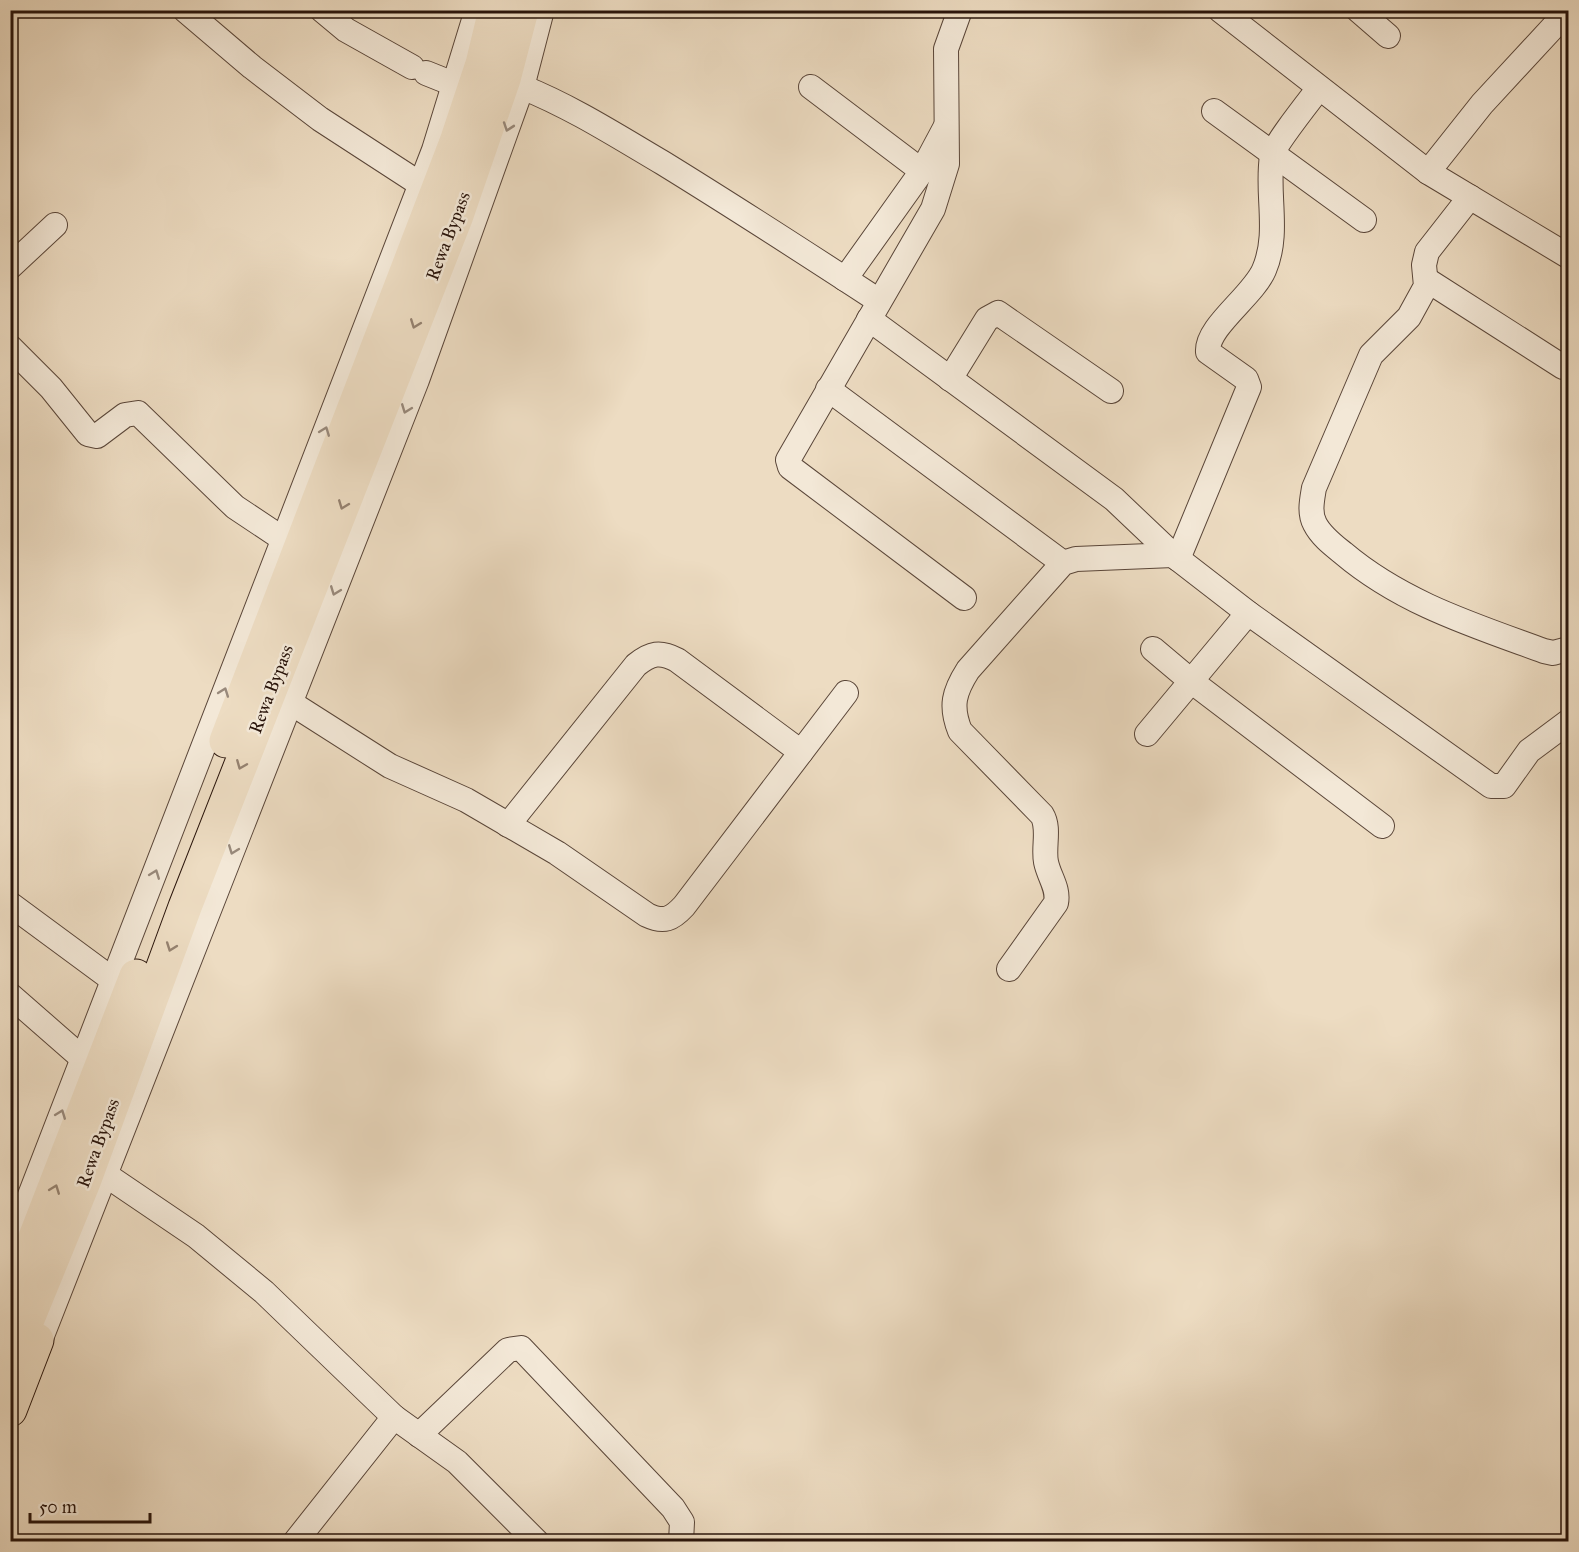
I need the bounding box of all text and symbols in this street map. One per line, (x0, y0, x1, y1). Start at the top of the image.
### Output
one-way arrow (503, 121, 516, 132)
street label: Rewa Bypass (421, 189, 475, 283)
one-way arrow (409, 318, 422, 329)
one-way arrow (401, 403, 413, 414)
one-way arrow (317, 426, 330, 437)
one-way arrow (338, 499, 350, 510)
one-way arrow (329, 585, 342, 595)
street label: Rewa Bypass (244, 642, 298, 736)
one-way arrow (217, 687, 230, 697)
one-way arrow (236, 759, 249, 770)
one-way arrow (227, 845, 240, 855)
one-way arrow (148, 869, 160, 880)
one-way arrow (165, 941, 178, 952)
street label: Rewa Bypass (72, 1095, 124, 1191)
one-way arrow (54, 1109, 66, 1120)
one-way arrow (48, 1185, 60, 1196)
scale bar (30, 1486, 150, 1524)
text: 50 m (39, 1496, 77, 1518)

